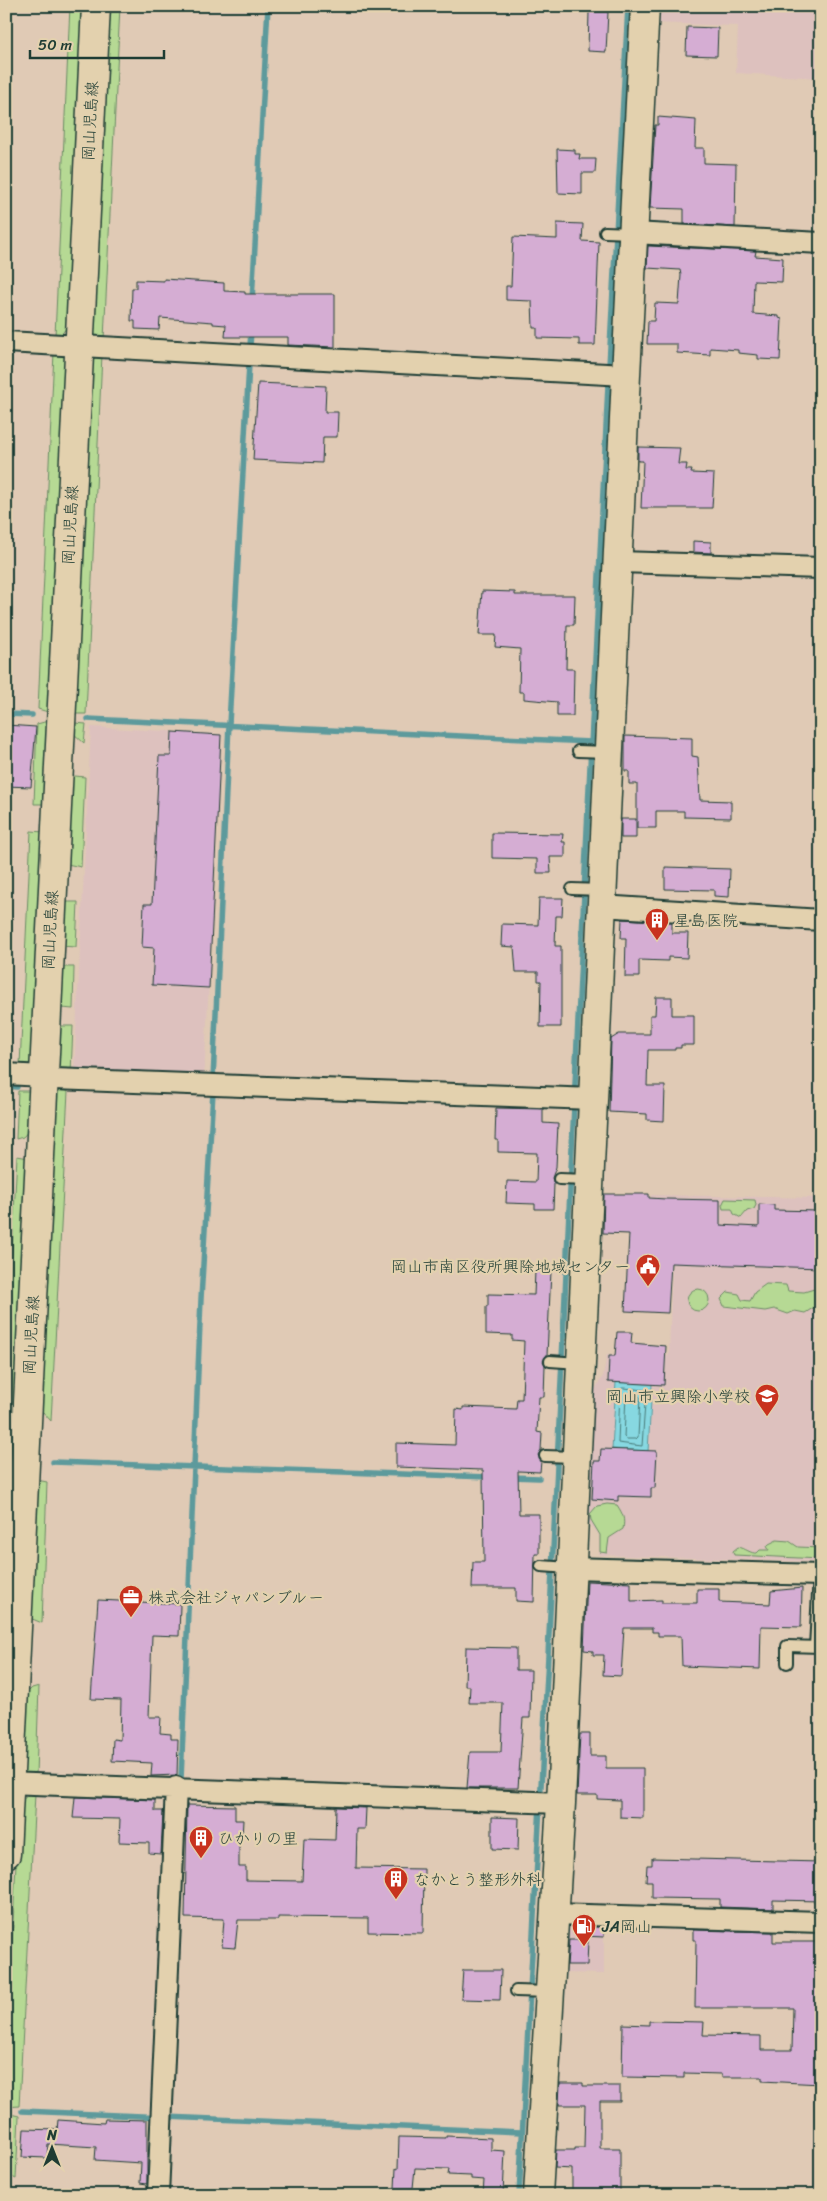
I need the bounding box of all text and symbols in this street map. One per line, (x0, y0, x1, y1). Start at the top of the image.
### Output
scale bar (30, 28, 164, 60)
text: 50 m (38, 32, 73, 58)
street label: 岡山児島線 (73, 80, 107, 162)
street label: 岡山児島線 (53, 484, 87, 566)
street label: 岡山児島線 (33, 889, 67, 971)
place label: 星島医院 (674, 906, 738, 935)
building icon: 星島医院 (644, 907, 670, 941)
place label: 岡山市南区役所興除地域センター (391, 1252, 630, 1281)
public building icon: 岡山市南区役所興除地域センター (635, 1253, 661, 1287)
street label: 岡山児島線 (14, 1294, 48, 1376)
place label: 岡山市立興除小学校 (606, 1382, 750, 1411)
school or university icon: 岡山市立興除小学校 (754, 1383, 780, 1417)
place label: 株式会社ジャパンブルー (148, 1583, 324, 1612)
office icon: 株式会社ジャパンブルー (118, 1584, 144, 1618)
place label: ひかりの里 (218, 1824, 298, 1853)
building icon: ひかりの里 (188, 1825, 214, 1859)
place label: なかとう整形外科 (414, 1865, 542, 1894)
building icon: なかとう整形外科 (383, 1866, 409, 1900)
place label: JA岡山 (601, 1912, 652, 1941)
fuel station icon: JA岡山 (571, 1913, 597, 1947)
text: N (46, 2123, 57, 2148)
north arrow (28, 2124, 78, 2174)

